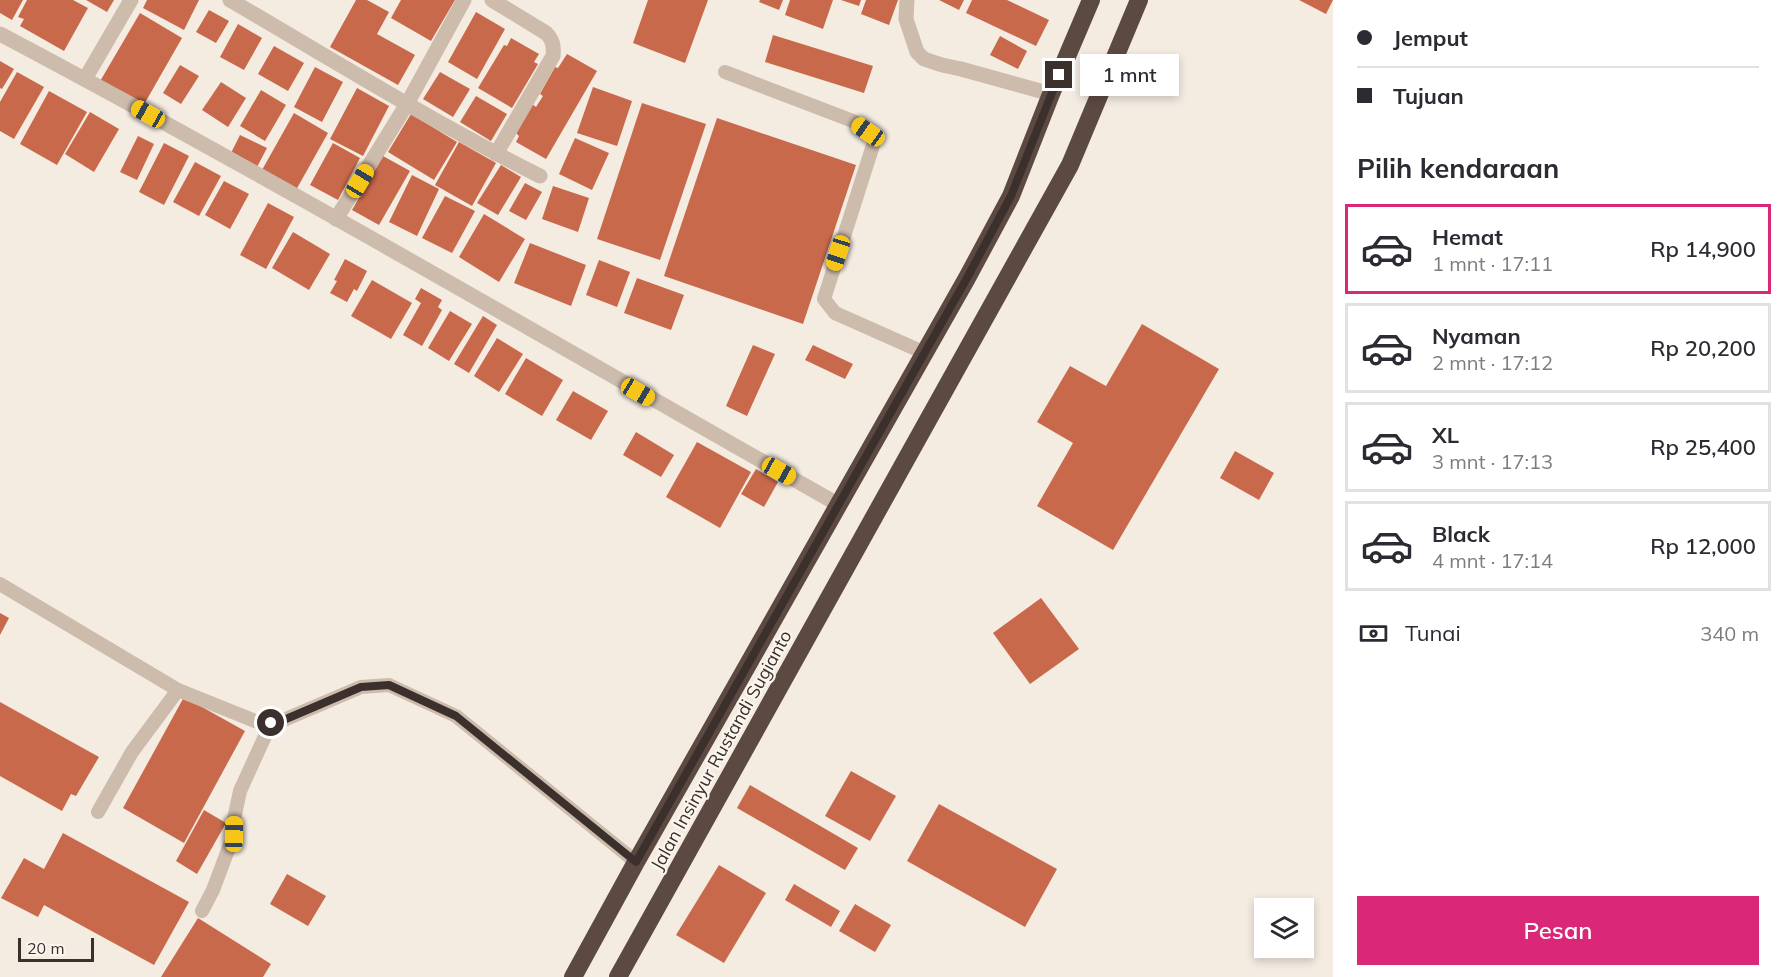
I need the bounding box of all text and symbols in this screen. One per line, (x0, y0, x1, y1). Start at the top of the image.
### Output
text: Jemput (1393, 24, 1468, 52)
callout: 1 mnt (1080, 54, 1179, 96)
route end (1045, 61, 1072, 88)
text: 1 mnt (1102, 62, 1157, 87)
text: Tujuan (1393, 82, 1464, 110)
car (128, 97, 168, 131)
car (848, 114, 888, 150)
text: Pilih kendaraan (1357, 151, 1559, 185)
car (343, 161, 377, 201)
icon: car (1360, 222, 1414, 276)
text: Hemat (1432, 223, 1503, 251)
car (824, 233, 852, 273)
text: Rp 14,900 (1650, 235, 1756, 263)
text: 1 mnt · 17:11 (1432, 251, 1553, 276)
icon: car (1360, 321, 1414, 375)
text: Nyaman (1432, 322, 1521, 350)
text: Rp 20,200 (1650, 334, 1756, 362)
text: 2 mnt · 17:12 (1432, 350, 1553, 375)
car (618, 375, 658, 409)
icon: car (1360, 420, 1414, 474)
text: XL (1432, 421, 1459, 449)
text: Rp 25,400 (1650, 433, 1756, 461)
text: 3 mnt · 17:13 (1432, 449, 1553, 474)
car (759, 454, 799, 488)
icon: car (1360, 519, 1414, 573)
text: Black (1432, 520, 1490, 548)
text: Rp 12,000 (1650, 532, 1756, 560)
text: 4 mnt · 17:14 (1432, 548, 1553, 573)
icon: cash (1357, 617, 1390, 650)
text: Tunai (1405, 619, 1461, 647)
text: 340 m (1700, 621, 1759, 646)
street label: Jalan Insinyur Rustandi Sugianto (645, 626, 797, 874)
route start (257, 709, 284, 736)
car (225, 816, 243, 852)
button: Pesan (1357, 896, 1759, 965)
map controls (1254, 898, 1314, 958)
button: layers (1254, 898, 1314, 958)
scale bar (18, 935, 94, 962)
text: 20 m (27, 938, 64, 958)

